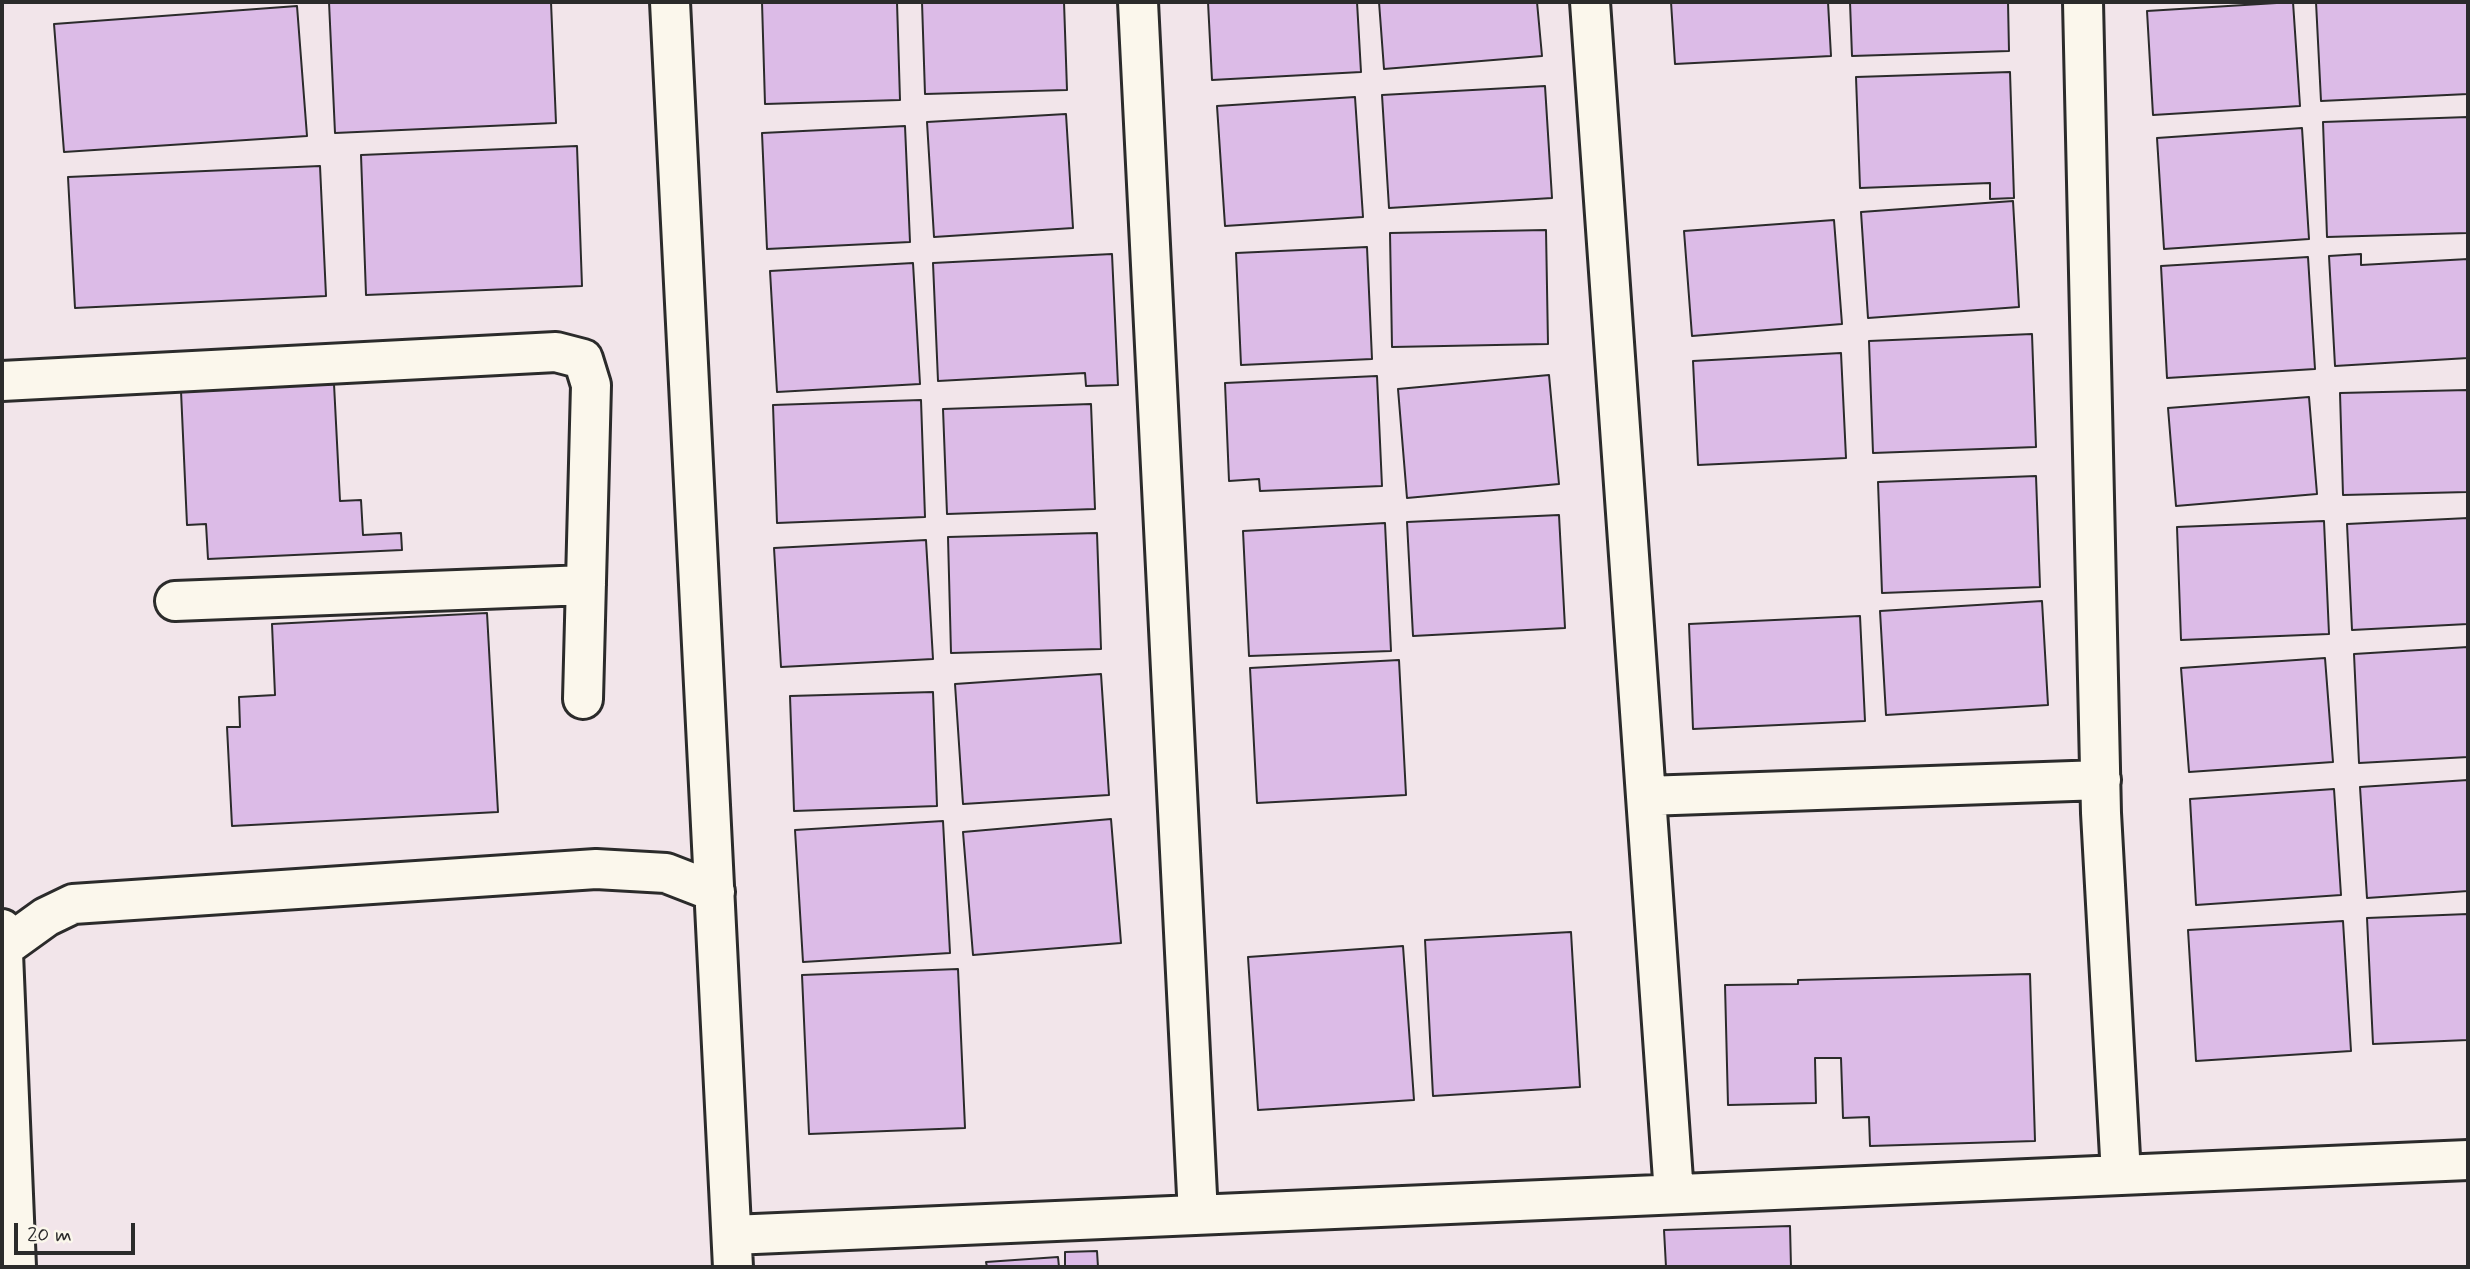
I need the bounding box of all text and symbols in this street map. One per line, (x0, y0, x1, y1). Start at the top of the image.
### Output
scale bar (18, 1210, 138, 1254)
text: 20 m (27, 1221, 72, 1249)

